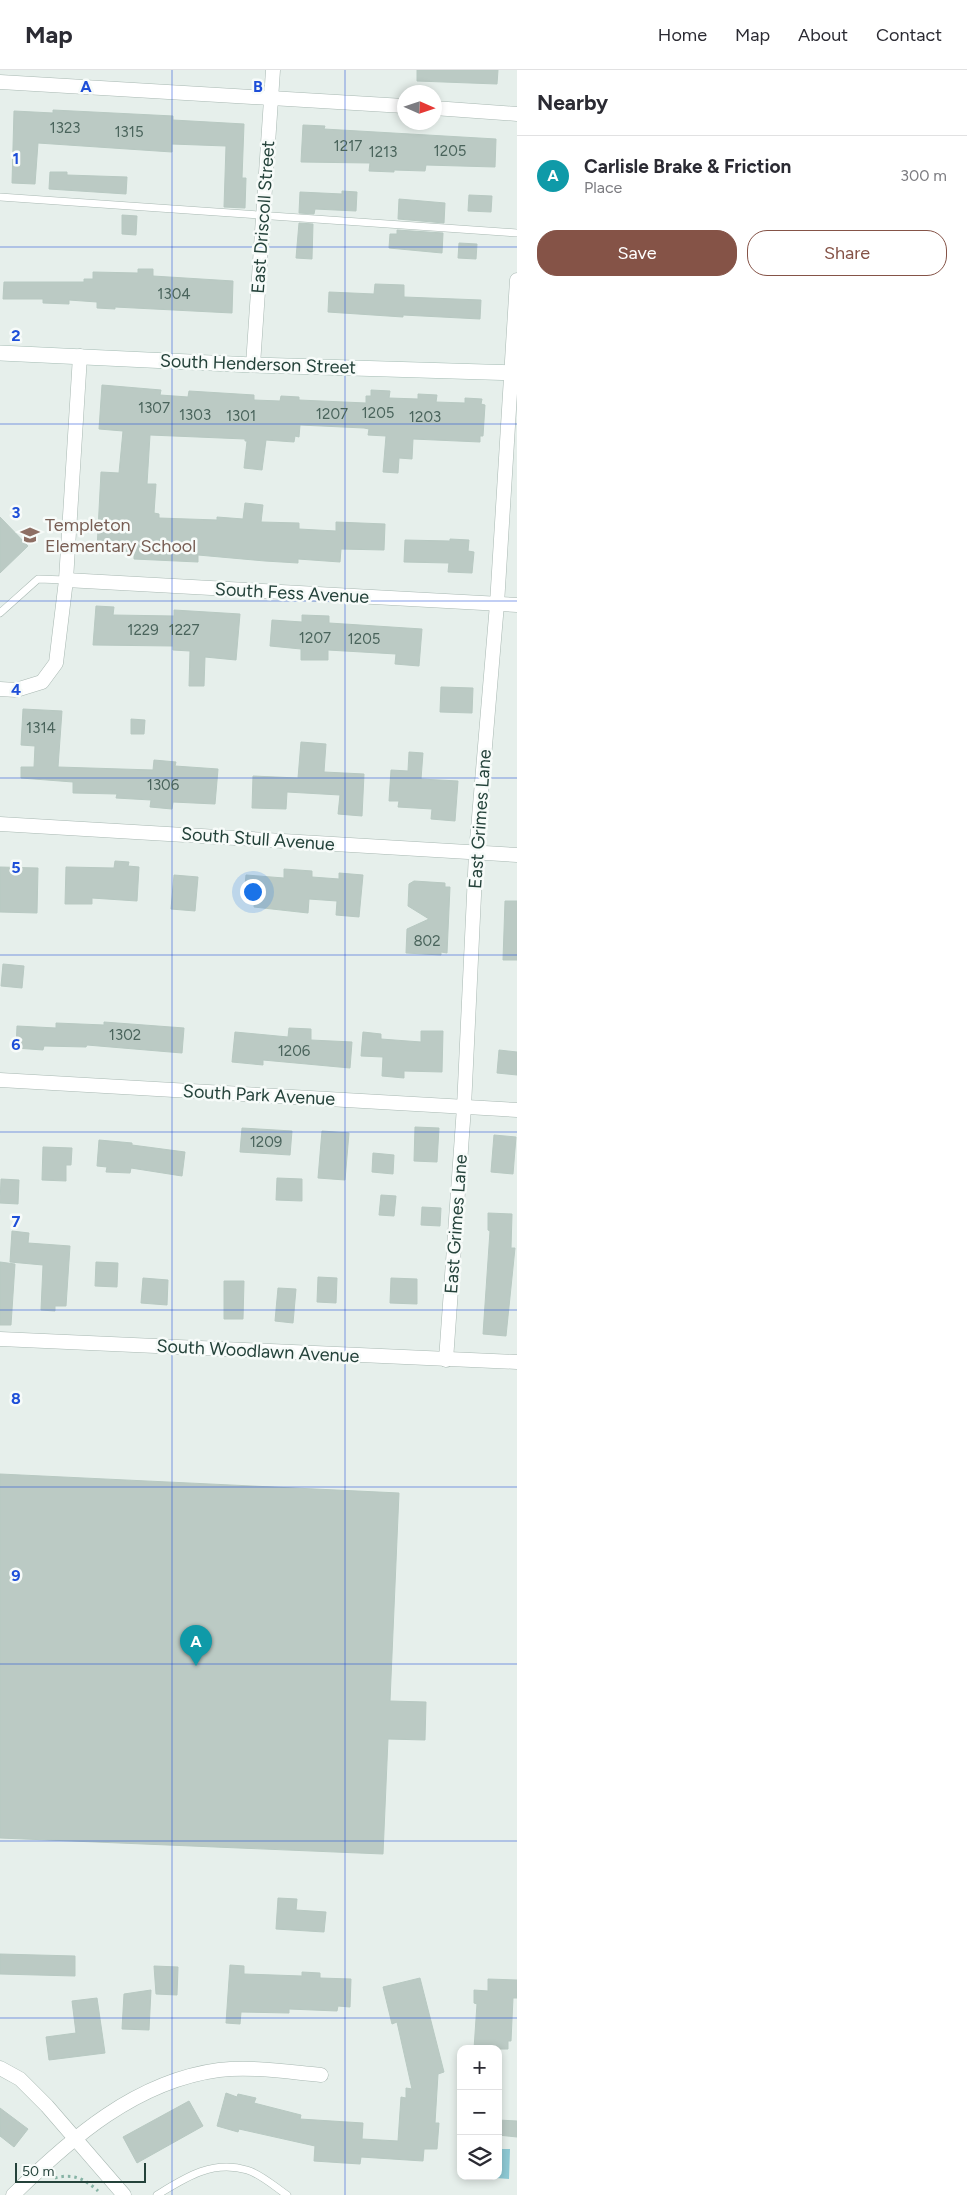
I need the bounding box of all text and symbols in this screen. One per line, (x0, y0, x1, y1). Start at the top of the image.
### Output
text: Map (25, 20, 73, 49)
text: Home (658, 24, 707, 46)
text: Map (735, 24, 770, 46)
text: About (798, 24, 848, 46)
text: Contact (876, 24, 942, 46)
text: A (80, 77, 92, 96)
text: B (253, 77, 263, 96)
north arrow (397, 85, 442, 130)
text: Nearby (537, 90, 608, 115)
house number: 1323 (50, 119, 80, 137)
house number: 1315 (114, 123, 144, 141)
house number: 1217 (334, 137, 362, 155)
street label: East Driscoll Street (247, 140, 279, 294)
house number: 1205 (434, 142, 466, 160)
house number: 1213 (369, 143, 397, 161)
text: 1 (13, 149, 19, 168)
text: Carlisle Brake & Friction (584, 155, 791, 178)
text: A (547, 166, 559, 185)
text: 300 m (900, 166, 947, 185)
text: Place (584, 178, 622, 197)
button: Save (537, 230, 737, 276)
button: Share (747, 230, 947, 276)
house number: 1304 (157, 285, 191, 303)
text: 2 (11, 326, 21, 345)
street label: South Henderson Street (159, 350, 357, 378)
house number: 1307 (138, 399, 170, 417)
house number: 1205 (362, 404, 394, 422)
house number: 1207 (316, 405, 348, 423)
house number: 1303 (179, 406, 211, 424)
house number: 1301 (226, 407, 256, 425)
house number: 1203 (409, 408, 441, 426)
text: 3 (12, 503, 21, 522)
place label: Templeton Elementary School (45, 514, 196, 557)
school or university icon: Templeton Elementary School (19, 524, 41, 546)
street label: South Fess Avenue (214, 578, 370, 608)
house number: 1229 (127, 621, 159, 639)
house number: 1227 (168, 621, 200, 639)
house number: 1207 (299, 629, 331, 647)
house number: 1205 (348, 630, 380, 648)
text: 4 (11, 680, 21, 699)
house number: 1314 (26, 719, 56, 737)
street label: East Grimes Lane (464, 748, 496, 890)
house number: 1306 (147, 776, 180, 794)
street label: South Stull Avenue (180, 823, 336, 855)
text: 5 (11, 858, 21, 877)
your location (240, 879, 266, 905)
house number: 802 (413, 932, 441, 950)
house number: 1302 (109, 1026, 141, 1044)
text: 6 (11, 1035, 21, 1054)
house number: 1206 (278, 1042, 311, 1060)
street label: South Park Avenue (182, 1080, 336, 1110)
house number: 1209 (250, 1133, 282, 1151)
street label: East Grimes Lane (440, 1153, 472, 1295)
text: 7 (12, 1212, 21, 1231)
street label: South Woodlawn Avenue (156, 1335, 360, 1367)
text: 8 (11, 1389, 21, 1408)
text: 9 (11, 1566, 21, 1585)
pin: A (180, 1625, 212, 1666)
map controls (457, 2045, 502, 2180)
button: + (457, 2045, 502, 2090)
button: − (457, 2090, 502, 2135)
button: layers (457, 2135, 502, 2180)
scale bar (15, 2160, 146, 2183)
text: 50 m (22, 2163, 54, 2180)

